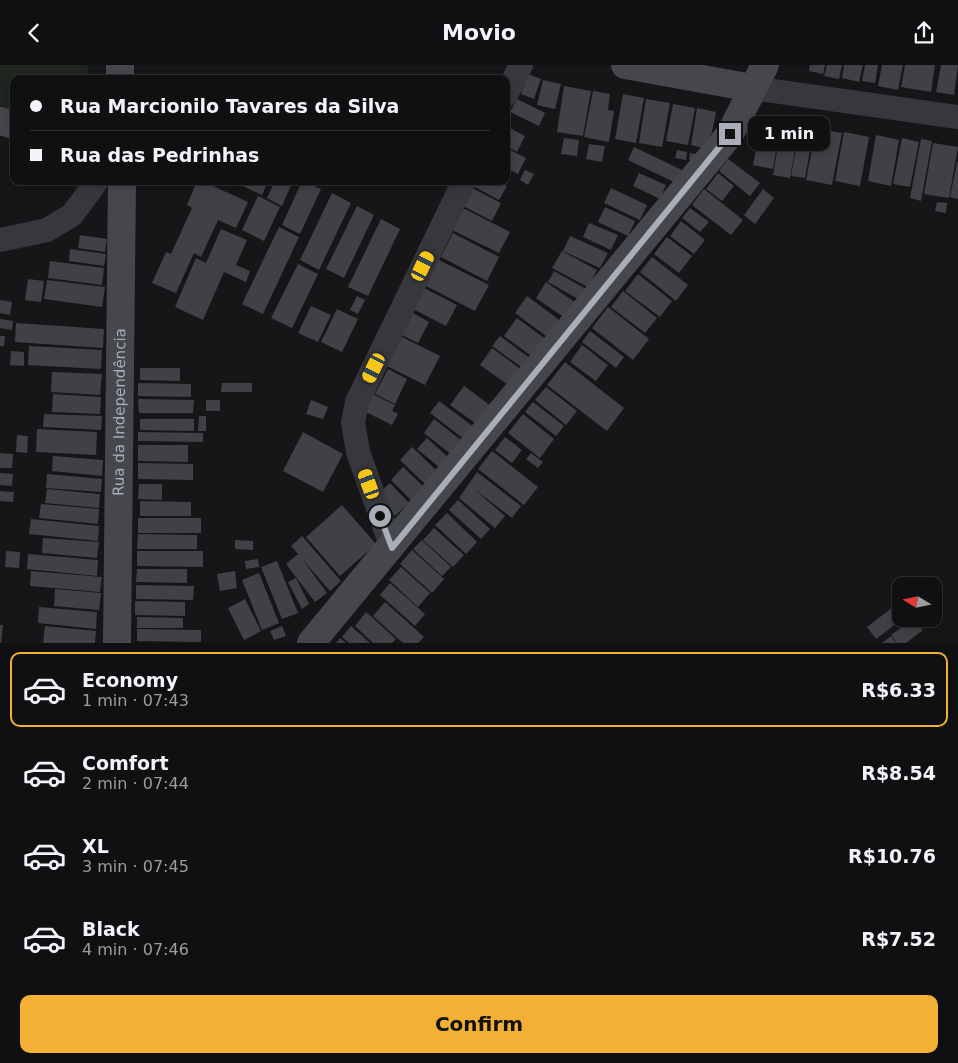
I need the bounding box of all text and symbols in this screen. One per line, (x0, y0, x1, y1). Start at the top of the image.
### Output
icon: back (20, 19, 48, 47)
icon: share (910, 19, 938, 47)
text: Movio (442, 20, 516, 45)
text: Rua Marcionilo Tavares da Silva (60, 95, 399, 117)
callout: 1 min (748, 117, 830, 151)
route end (719, 123, 741, 145)
text: 1 min (764, 124, 814, 143)
text: Rua das Pedrinhas (60, 144, 259, 166)
car (409, 249, 436, 283)
street label: Rua da Independência (110, 328, 129, 496)
car (360, 351, 387, 385)
car (356, 467, 381, 501)
route start (369, 505, 391, 527)
north arrow (892, 577, 942, 627)
map controls (892, 577, 942, 627)
icon: car (22, 667, 67, 712)
text: Economy (82, 669, 178, 691)
text: R$6.33 (861, 679, 936, 701)
text: 1 min · 07:43 (82, 691, 189, 710)
icon: car (22, 750, 67, 795)
text: Comfort (82, 752, 169, 774)
text: R$8.54 (861, 762, 936, 784)
text: 2 min · 07:44 (82, 774, 189, 793)
icon: car (22, 833, 67, 878)
text: XL (82, 835, 109, 857)
text: R$10.76 (848, 845, 936, 867)
text: 3 min · 07:45 (82, 857, 189, 876)
icon: car (22, 916, 67, 961)
text: Black (82, 918, 140, 940)
text: R$7.52 (861, 928, 936, 950)
text: 4 min · 07:46 (82, 940, 189, 959)
button: Confirm (20, 995, 938, 1053)

